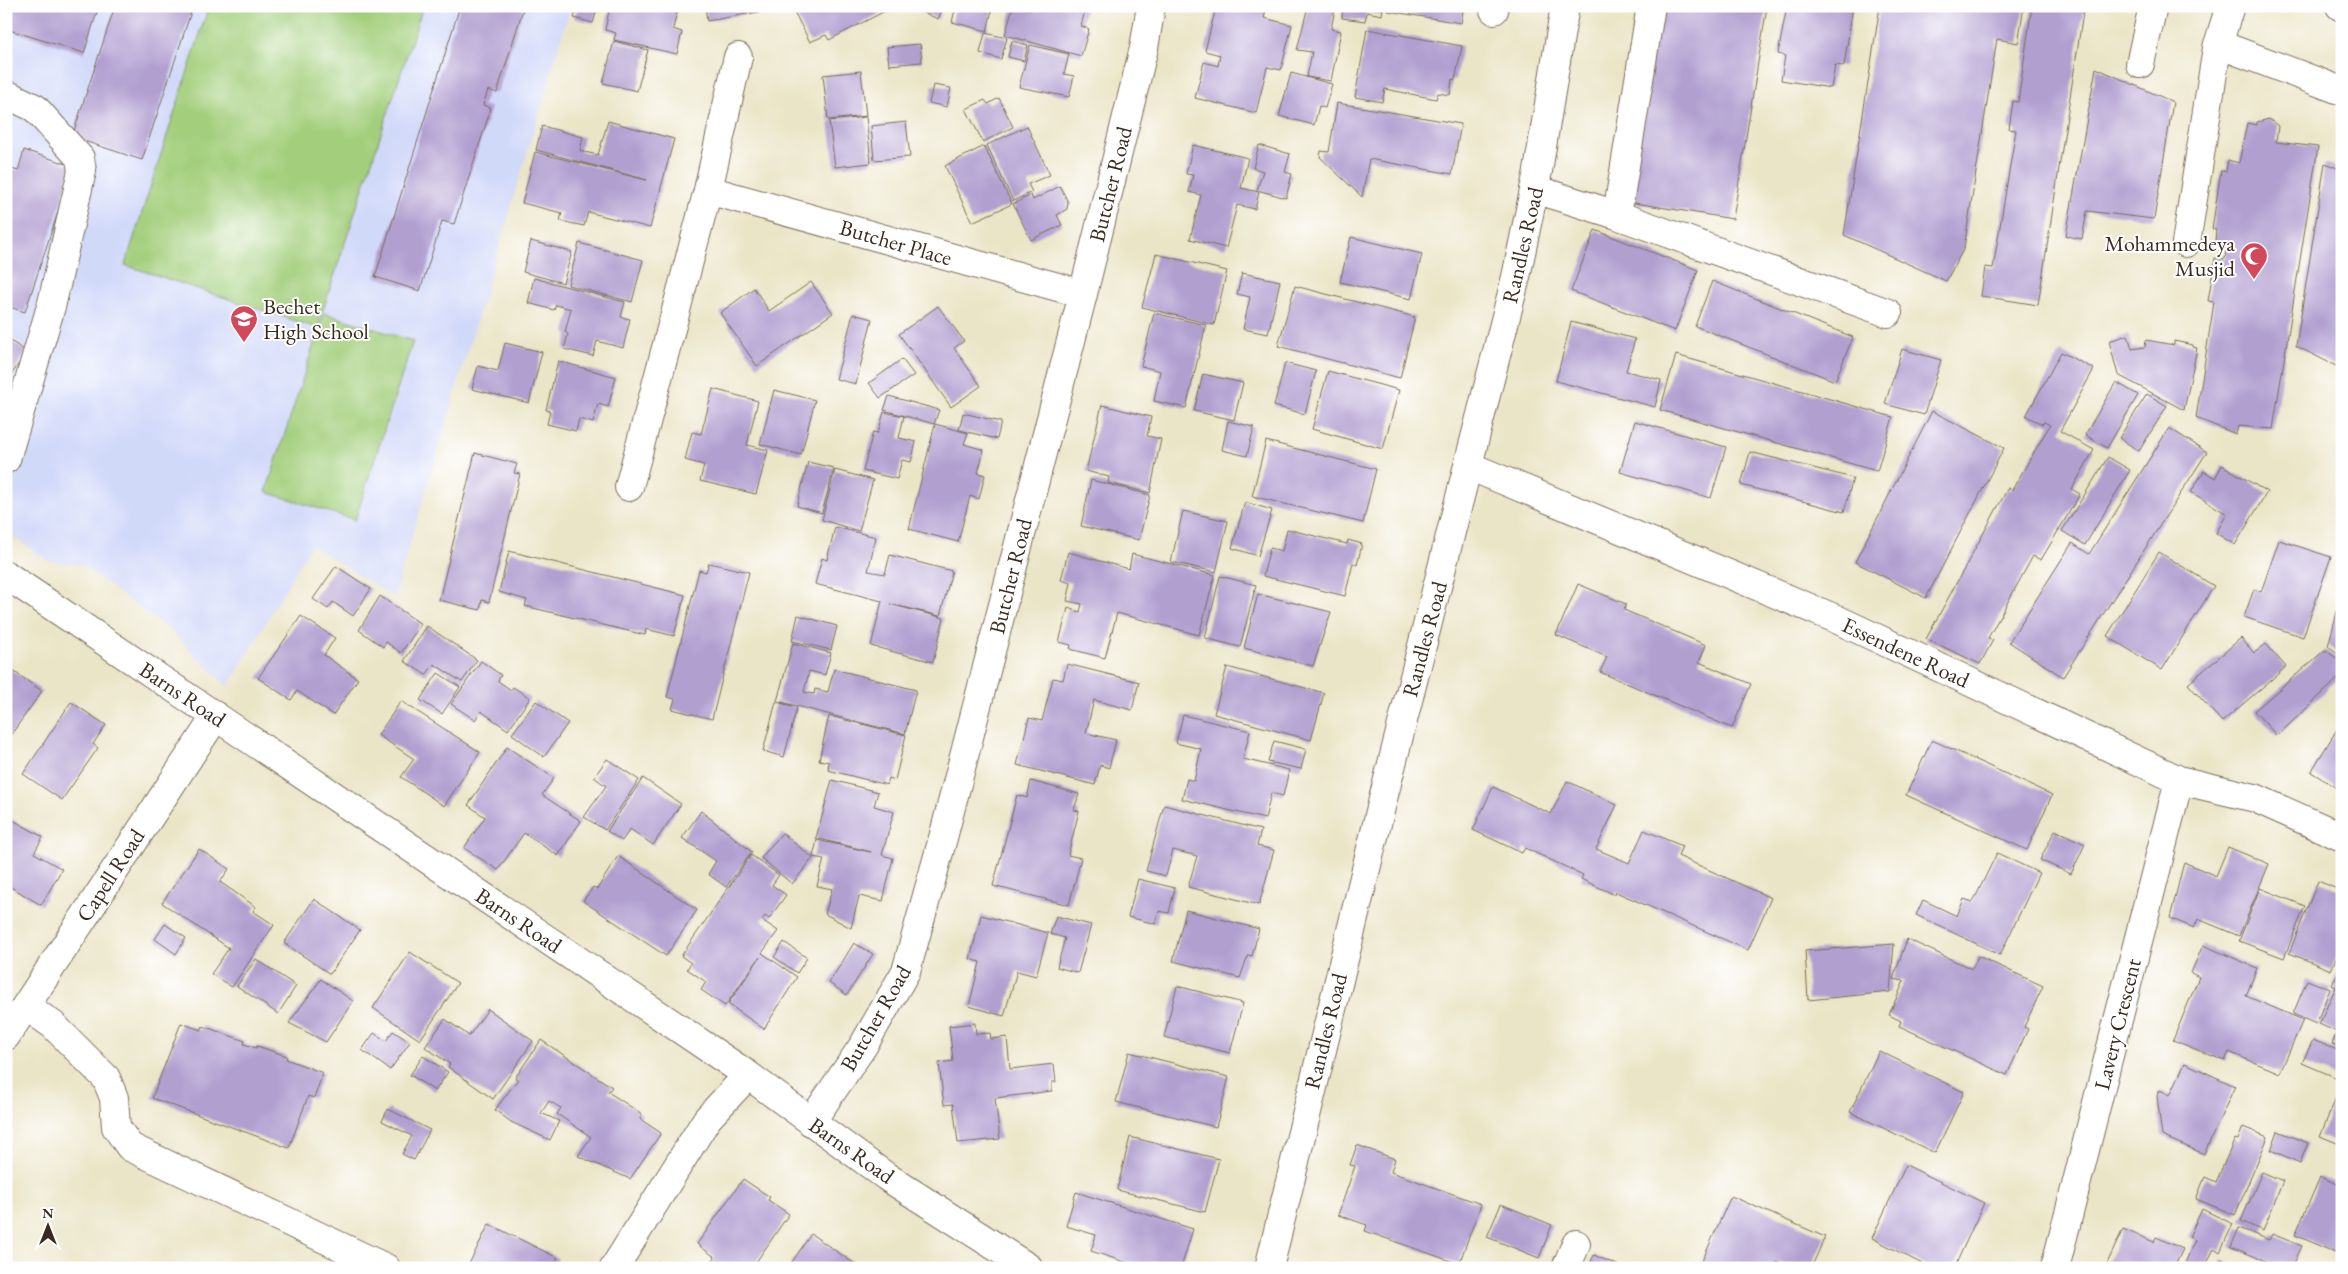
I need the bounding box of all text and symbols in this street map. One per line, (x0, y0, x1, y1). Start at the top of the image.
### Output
street label: Butcher Road (1082, 122, 1139, 245)
street label: Randles Road (1495, 183, 1550, 306)
street label: Butcher Place (836, 213, 956, 272)
place label: Mohammedeya Musjid (2105, 229, 2236, 283)
mosque icon: Mohammedeya Musjid (2239, 241, 2269, 280)
place label: Bechet High School (263, 292, 369, 346)
school or university icon: Bechet High School (229, 304, 259, 343)
street label: Butcher Road (982, 514, 1039, 637)
street label: Randles Road (1395, 577, 1454, 700)
street label: Essendene Road (1838, 610, 1975, 695)
street label: Barns Road (134, 655, 232, 734)
street label: Capell Road (70, 822, 152, 927)
street label: Barns Road (470, 881, 568, 960)
street label: Lavery Crescent (2087, 955, 2148, 1093)
street label: Butcher Road (833, 959, 918, 1077)
street label: Randles Road (1297, 969, 1354, 1092)
street label: Barns Road (803, 1110, 901, 1191)
north arrow (22, 1202, 72, 1252)
text: N (42, 1204, 54, 1222)

